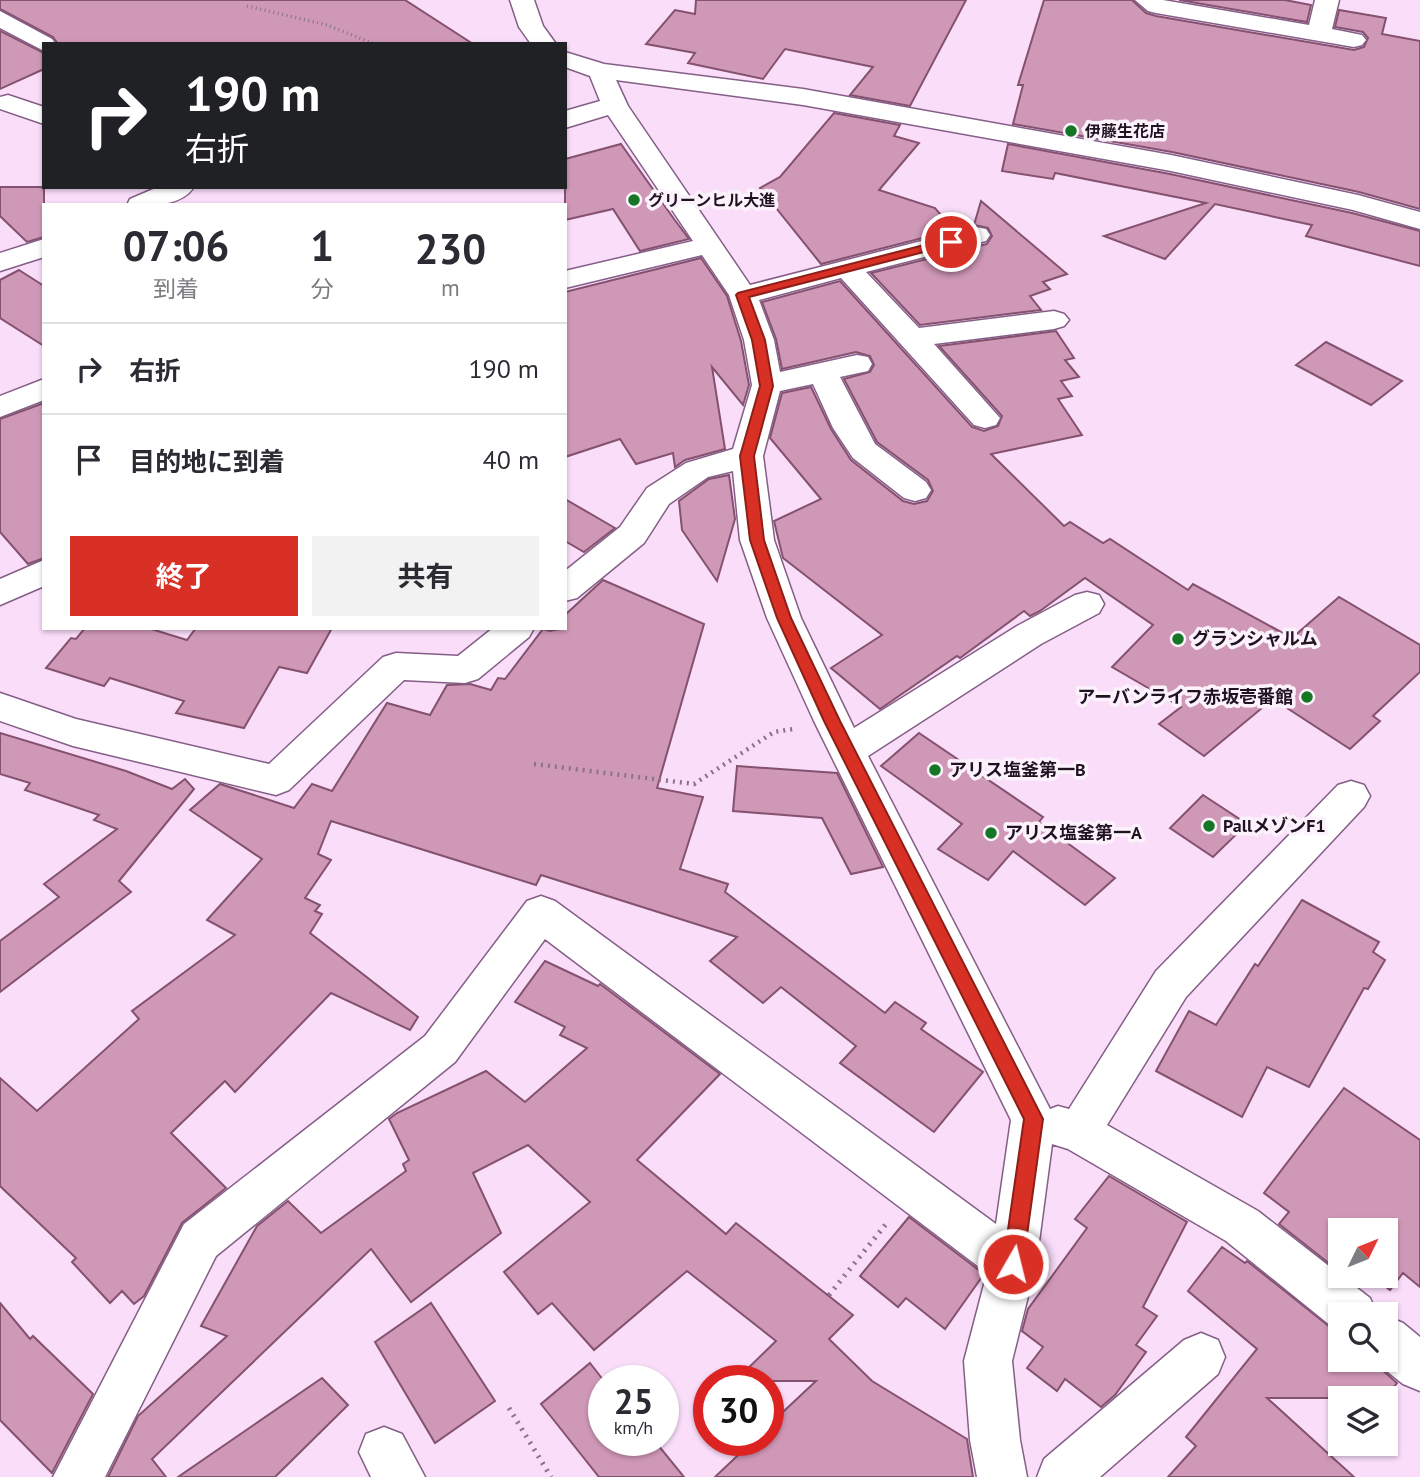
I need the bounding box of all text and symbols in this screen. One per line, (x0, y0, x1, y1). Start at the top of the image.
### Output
text: 190 m (185, 61, 320, 125)
icon: right (70, 70, 161, 161)
place label: 伊藤生花店 (1084, 121, 1165, 141)
marker: 伊藤生花店 (1063, 123, 1079, 139)
text: 右折 (185, 127, 249, 169)
place label: グリーンヒル大進 (648, 190, 775, 210)
marker: グリーンヒル大進 (626, 192, 642, 208)
pin (921, 212, 981, 272)
text: 07:06 (123, 218, 229, 273)
text: 1 (310, 218, 334, 273)
text: 230 (415, 221, 486, 276)
icon: arrive (932, 223, 970, 261)
text: m (441, 273, 460, 302)
text: 到着 (153, 274, 199, 303)
text: 分 (311, 274, 334, 303)
icon: right (70, 350, 108, 388)
text: 190 m (468, 352, 539, 385)
text: 右折 (129, 354, 181, 387)
icon: arrive (70, 441, 108, 479)
text: 40 m (483, 443, 539, 476)
text: 目的地に到着 (129, 445, 285, 478)
button: 終了 (70, 536, 298, 616)
button: 共有 (312, 536, 539, 616)
place label: グランシャルム (1192, 627, 1318, 650)
marker: グランシャルム (1170, 631, 1186, 647)
place label: アーバンライフ赤坂壱番館 (1077, 685, 1293, 708)
marker: アーバンライフ赤坂壱番館 (1299, 689, 1315, 705)
place label: アリス塩釜第一B (949, 758, 1086, 781)
marker: アリス塩釜第一B (927, 762, 943, 778)
place label: PallメゾンF1 (1223, 814, 1326, 837)
marker: PallメゾンF1 (1201, 818, 1217, 834)
place label: アリス塩釜第一A (1005, 821, 1142, 844)
marker: アリス塩釜第一A (983, 825, 999, 841)
north arrow (1328, 1218, 1398, 1288)
map controls (1328, 1218, 1398, 1456)
position arrow (976, 1227, 1050, 1301)
button: search (1328, 1302, 1398, 1372)
speed limit sign: 30 (693, 1365, 784, 1456)
text: 25 (614, 1378, 653, 1424)
button: layers (1328, 1386, 1398, 1456)
text: km/h (614, 1416, 653, 1439)

